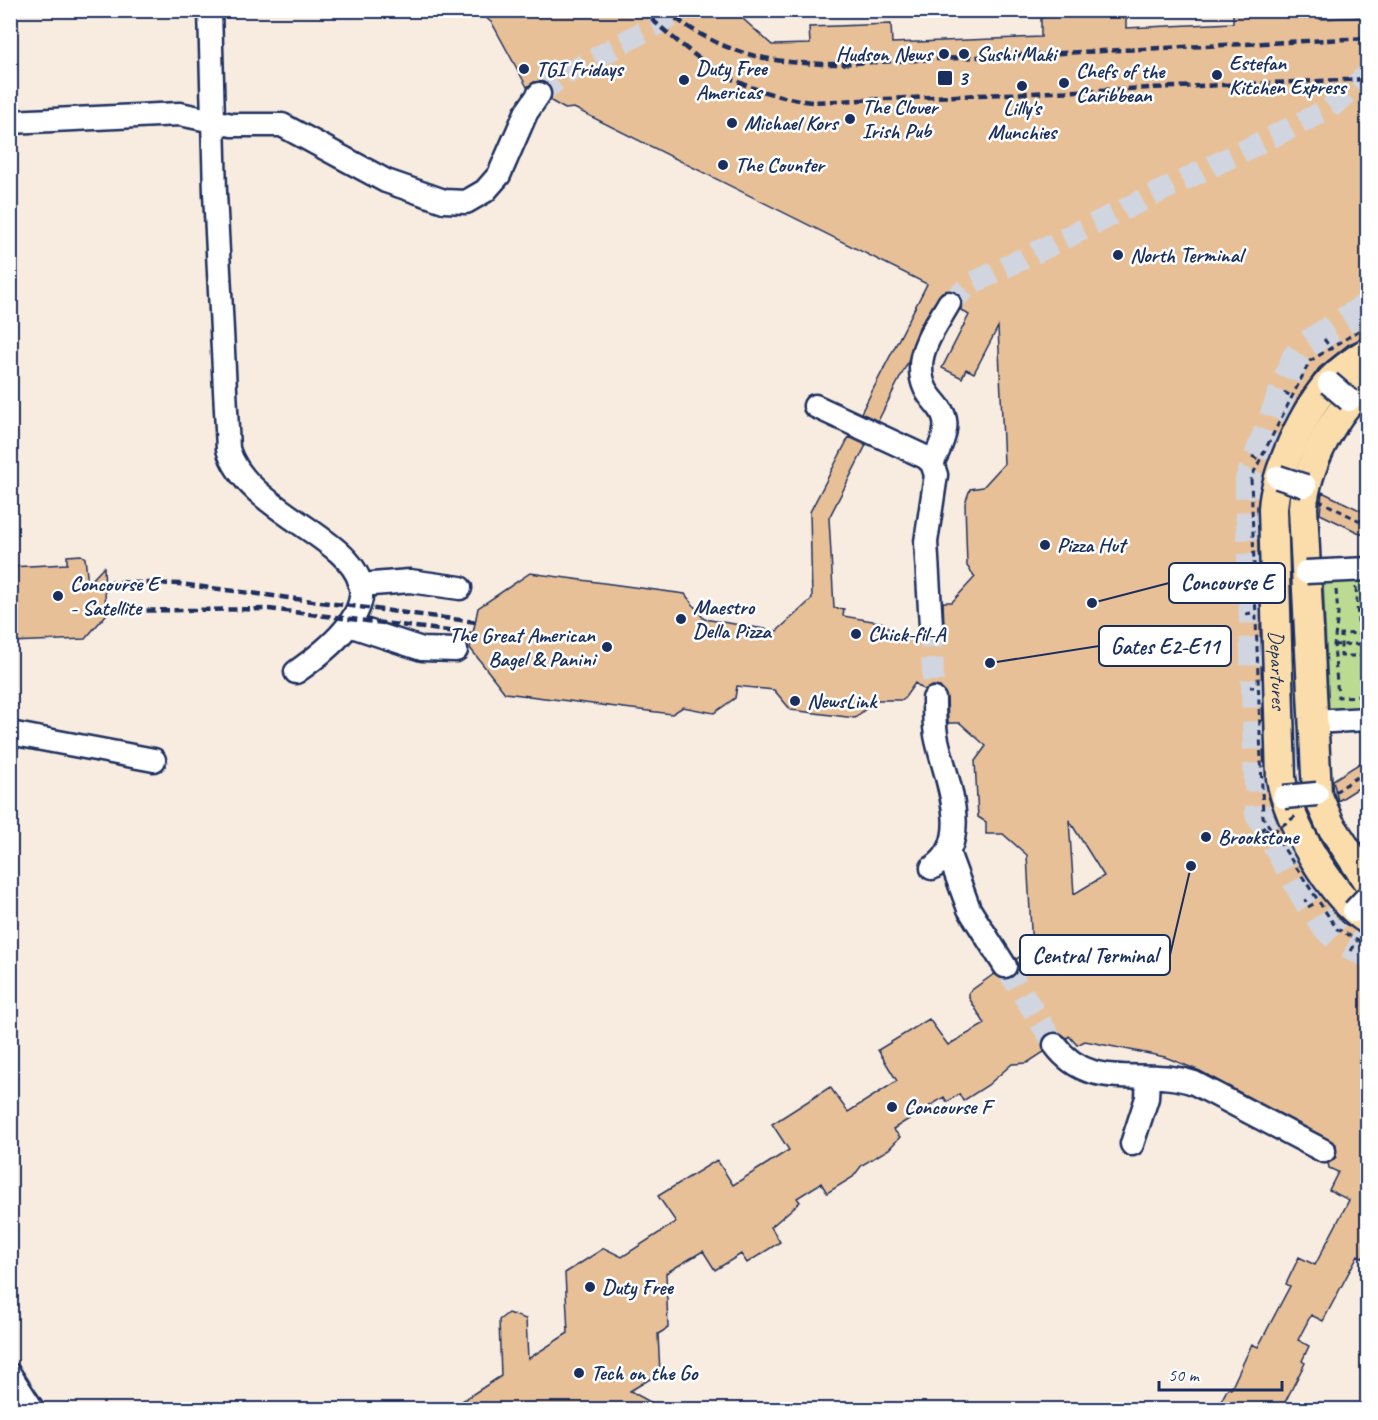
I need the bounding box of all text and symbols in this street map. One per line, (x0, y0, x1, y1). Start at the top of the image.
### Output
place label: Hudson News (836, 41, 935, 67)
place label: Sushi Maki (976, 41, 1059, 67)
marker: Hudson News (937, 47, 951, 61)
marker: Sushi Maki (957, 47, 971, 61)
place label: Estefan Kitchen Express (1229, 50, 1348, 100)
place label: Duty Free Americas (696, 55, 769, 105)
place label: TGI Fridays (536, 56, 625, 82)
place label: Chefs of the Caribbean (1076, 58, 1166, 108)
marker: TGI Fridays (517, 62, 531, 76)
place label: 3 (958, 65, 970, 91)
marker: Estefan Kitchen Express (1210, 68, 1224, 82)
marker: 3 (936, 69, 954, 87)
marker: Duty Free Americas (677, 73, 691, 87)
marker: Chefs of the Caribbean (1057, 76, 1071, 90)
marker: Lilly's Munchies (1015, 79, 1029, 93)
place label: The Clover Irish Pub (862, 94, 940, 144)
place label: Lilly's Munchies (988, 95, 1059, 145)
place label: Michael Kors (744, 110, 840, 136)
marker: The Clover Irish Pub (843, 112, 857, 126)
marker: Michael Kors (725, 116, 739, 130)
place label: The Counter (735, 152, 826, 178)
marker: The Counter (716, 158, 730, 172)
place label: North Terminal (1130, 242, 1247, 268)
marker: North Terminal (1111, 248, 1125, 262)
place label: Pizza Hut (1057, 532, 1128, 558)
marker: Pizza Hut (1038, 538, 1052, 552)
callout: Concourse E (1169, 563, 1285, 603)
text: Concourse E (1181, 569, 1277, 597)
place label: Concourse E - Satellite (70, 571, 161, 621)
marker: Concourse E - Satellite (51, 589, 65, 603)
place label: Maestro Della Pizza (693, 594, 772, 644)
marker: Maestro Della Pizza (674, 612, 688, 626)
place label: Chick-fil-A (868, 621, 947, 647)
place label: The Great American Bagel & Panini (449, 622, 598, 672)
callout: Gates E2-E11 (1099, 626, 1231, 666)
marker: Chick-fil-A (849, 627, 863, 641)
street label: Departures (1264, 630, 1292, 712)
text: Gates E2-E11 (1111, 633, 1221, 661)
marker: The Great American Bagel & Panini (600, 640, 614, 654)
place label: NewsLink (807, 688, 878, 714)
marker: NewsLink (788, 694, 802, 708)
place label: Brookstone (1218, 824, 1300, 850)
marker: Brookstone (1199, 830, 1213, 844)
callout: Central Terminal (1020, 935, 1170, 975)
text: Central Terminal (1032, 942, 1162, 970)
place label: Concourse F (904, 1094, 995, 1120)
marker: Concourse F (885, 1100, 899, 1114)
place label: Duty Free (602, 1274, 675, 1301)
marker: Duty Free (583, 1280, 597, 1294)
scale bar (1159, 1354, 1282, 1392)
place label: Tech on the Go (591, 1360, 699, 1386)
text: 50 m (1168, 1364, 1201, 1386)
marker: Tech on the Go (572, 1366, 586, 1380)

